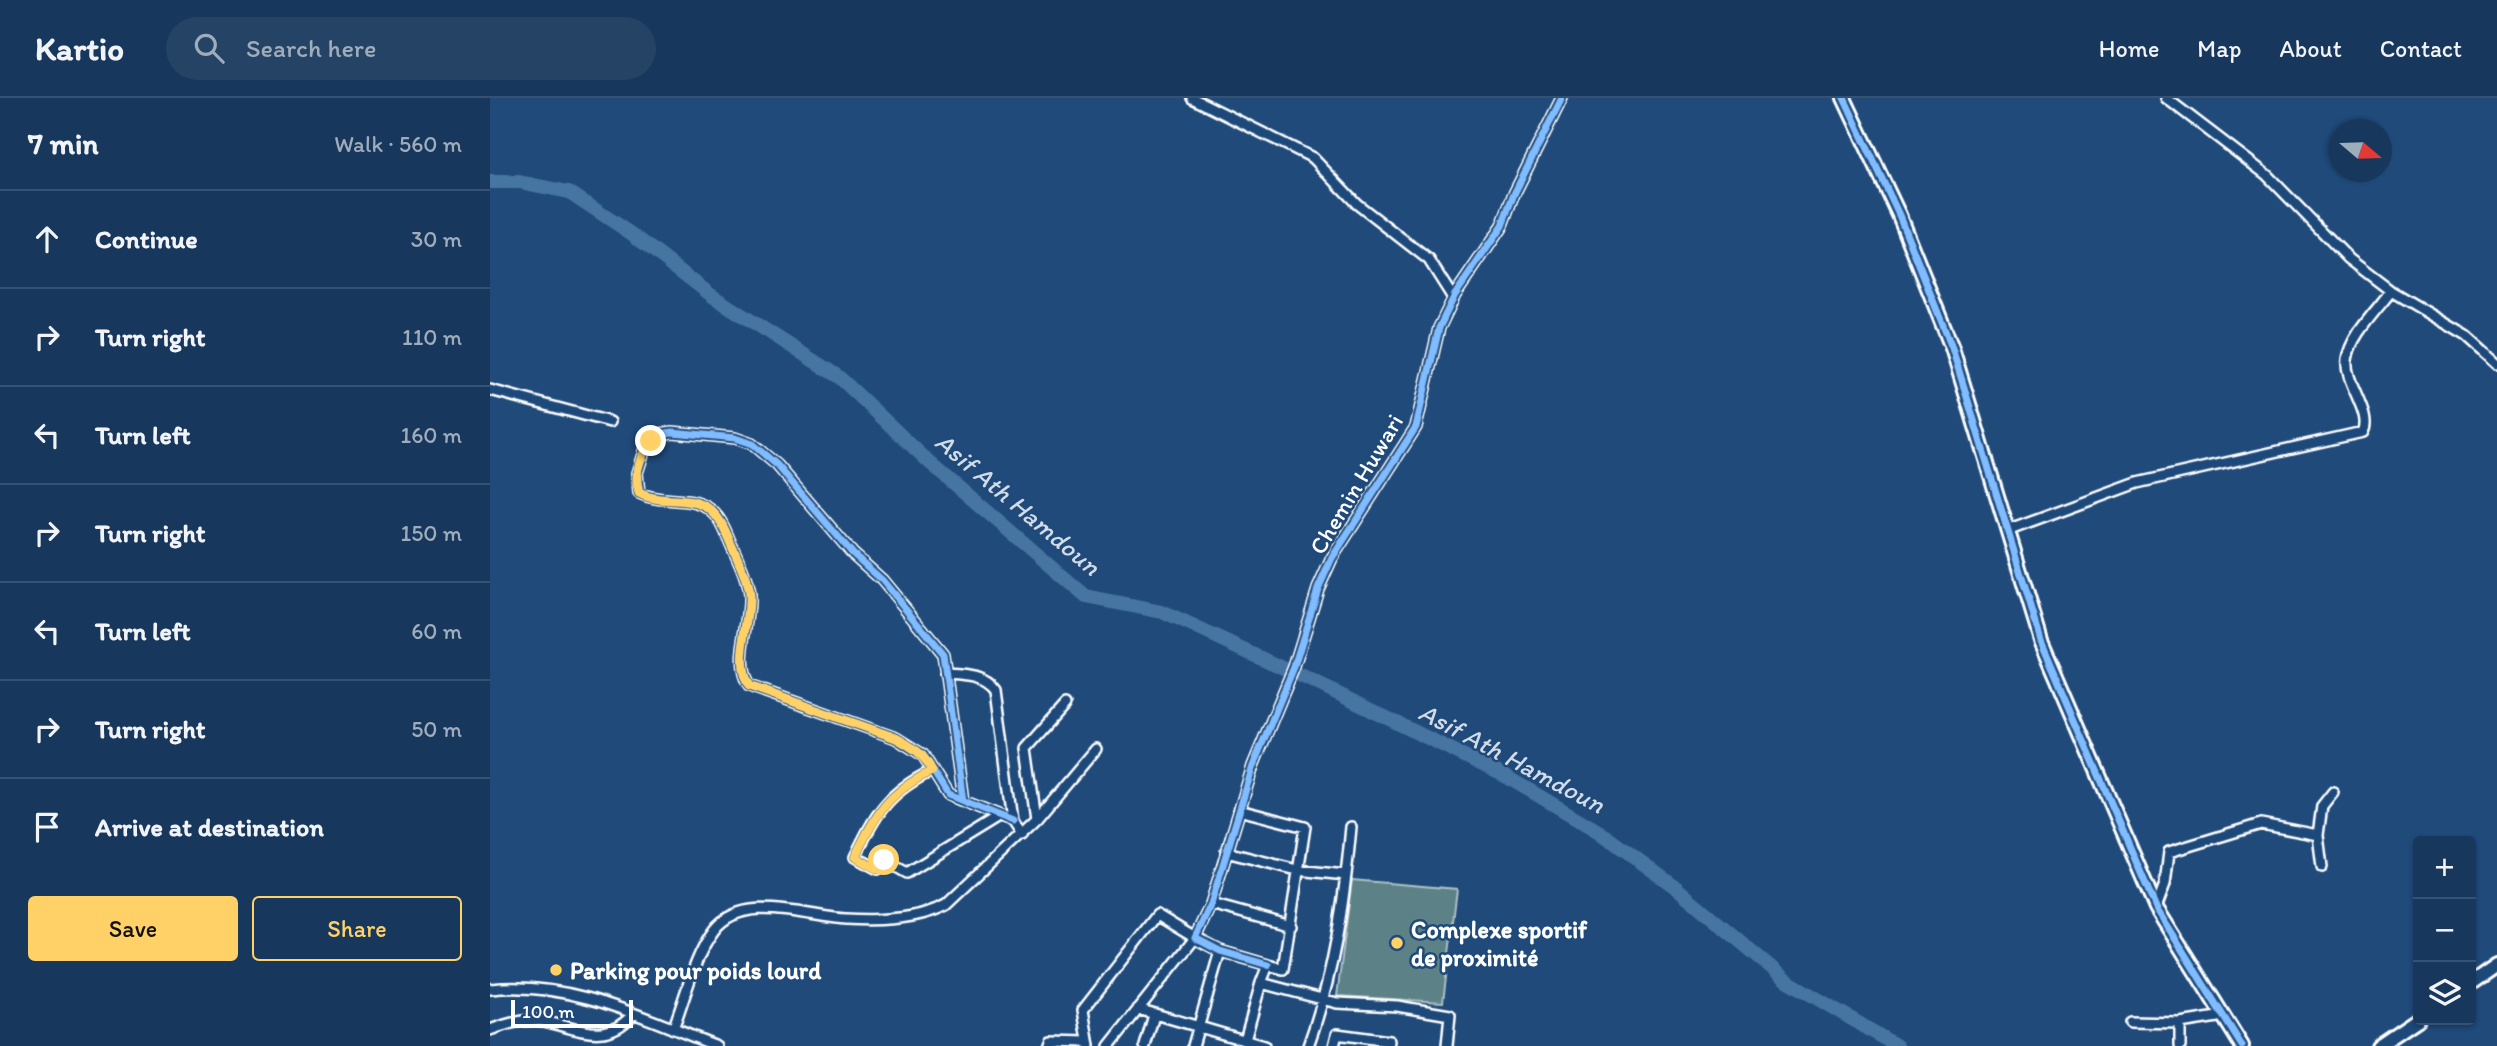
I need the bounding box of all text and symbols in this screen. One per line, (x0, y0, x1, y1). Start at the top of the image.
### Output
search box (166, 17, 656, 80)
text: Kartio (35, 29, 124, 68)
icon: search (190, 29, 228, 67)
text: Search here (246, 32, 376, 64)
text: Home (2099, 34, 2159, 63)
text: Map (2197, 34, 2241, 63)
text: About (2279, 34, 2342, 63)
text: Contact (2380, 34, 2462, 63)
north arrow (2329, 119, 2392, 182)
text: 7 min (28, 125, 99, 162)
text: Walk · 560 m (334, 130, 462, 158)
icon: ahead (28, 220, 66, 258)
text: Continue (95, 223, 198, 255)
text: 30 m (411, 225, 462, 253)
icon: right (28, 318, 66, 356)
text: Turn right (95, 321, 206, 353)
text: 110 m (402, 323, 462, 351)
street label: Chemin Huwari (1303, 409, 1409, 559)
icon: left (28, 416, 66, 454)
text: Turn left (95, 419, 191, 451)
text: 160 m (400, 421, 462, 449)
route end (635, 425, 666, 456)
water label: Asif Ath Hamdoun (929, 426, 1107, 583)
icon: right (28, 514, 66, 552)
text: Turn right (95, 517, 206, 549)
text: 150 m (401, 519, 462, 547)
icon: left (28, 612, 66, 650)
text: Turn left (95, 615, 191, 647)
text: 60 m (411, 617, 462, 645)
water label: Asif Ath Hamdoun (1414, 696, 1611, 821)
icon: right (28, 710, 66, 748)
text: Turn right (95, 713, 206, 745)
text: 50 m (411, 715, 462, 743)
icon: arrive (28, 808, 66, 846)
text: Arrive at destination (95, 811, 324, 843)
map controls (2413, 836, 2476, 1025)
button: + (2413, 836, 2476, 899)
route start (868, 844, 899, 875)
button: Save (28, 896, 238, 961)
button: Share (252, 896, 462, 961)
button: − (2413, 899, 2476, 962)
place label: Complexe sportif de proximité (1411, 915, 1588, 973)
marker: Complexe sportif de proximité (1389, 935, 1405, 951)
place label: Parking pour poids lourd (570, 956, 822, 986)
marker: Parking pour poids lourd (548, 962, 564, 978)
button: layers (2413, 962, 2476, 1025)
scale bar (511, 997, 634, 1029)
text: 100 m (522, 1000, 574, 1023)

